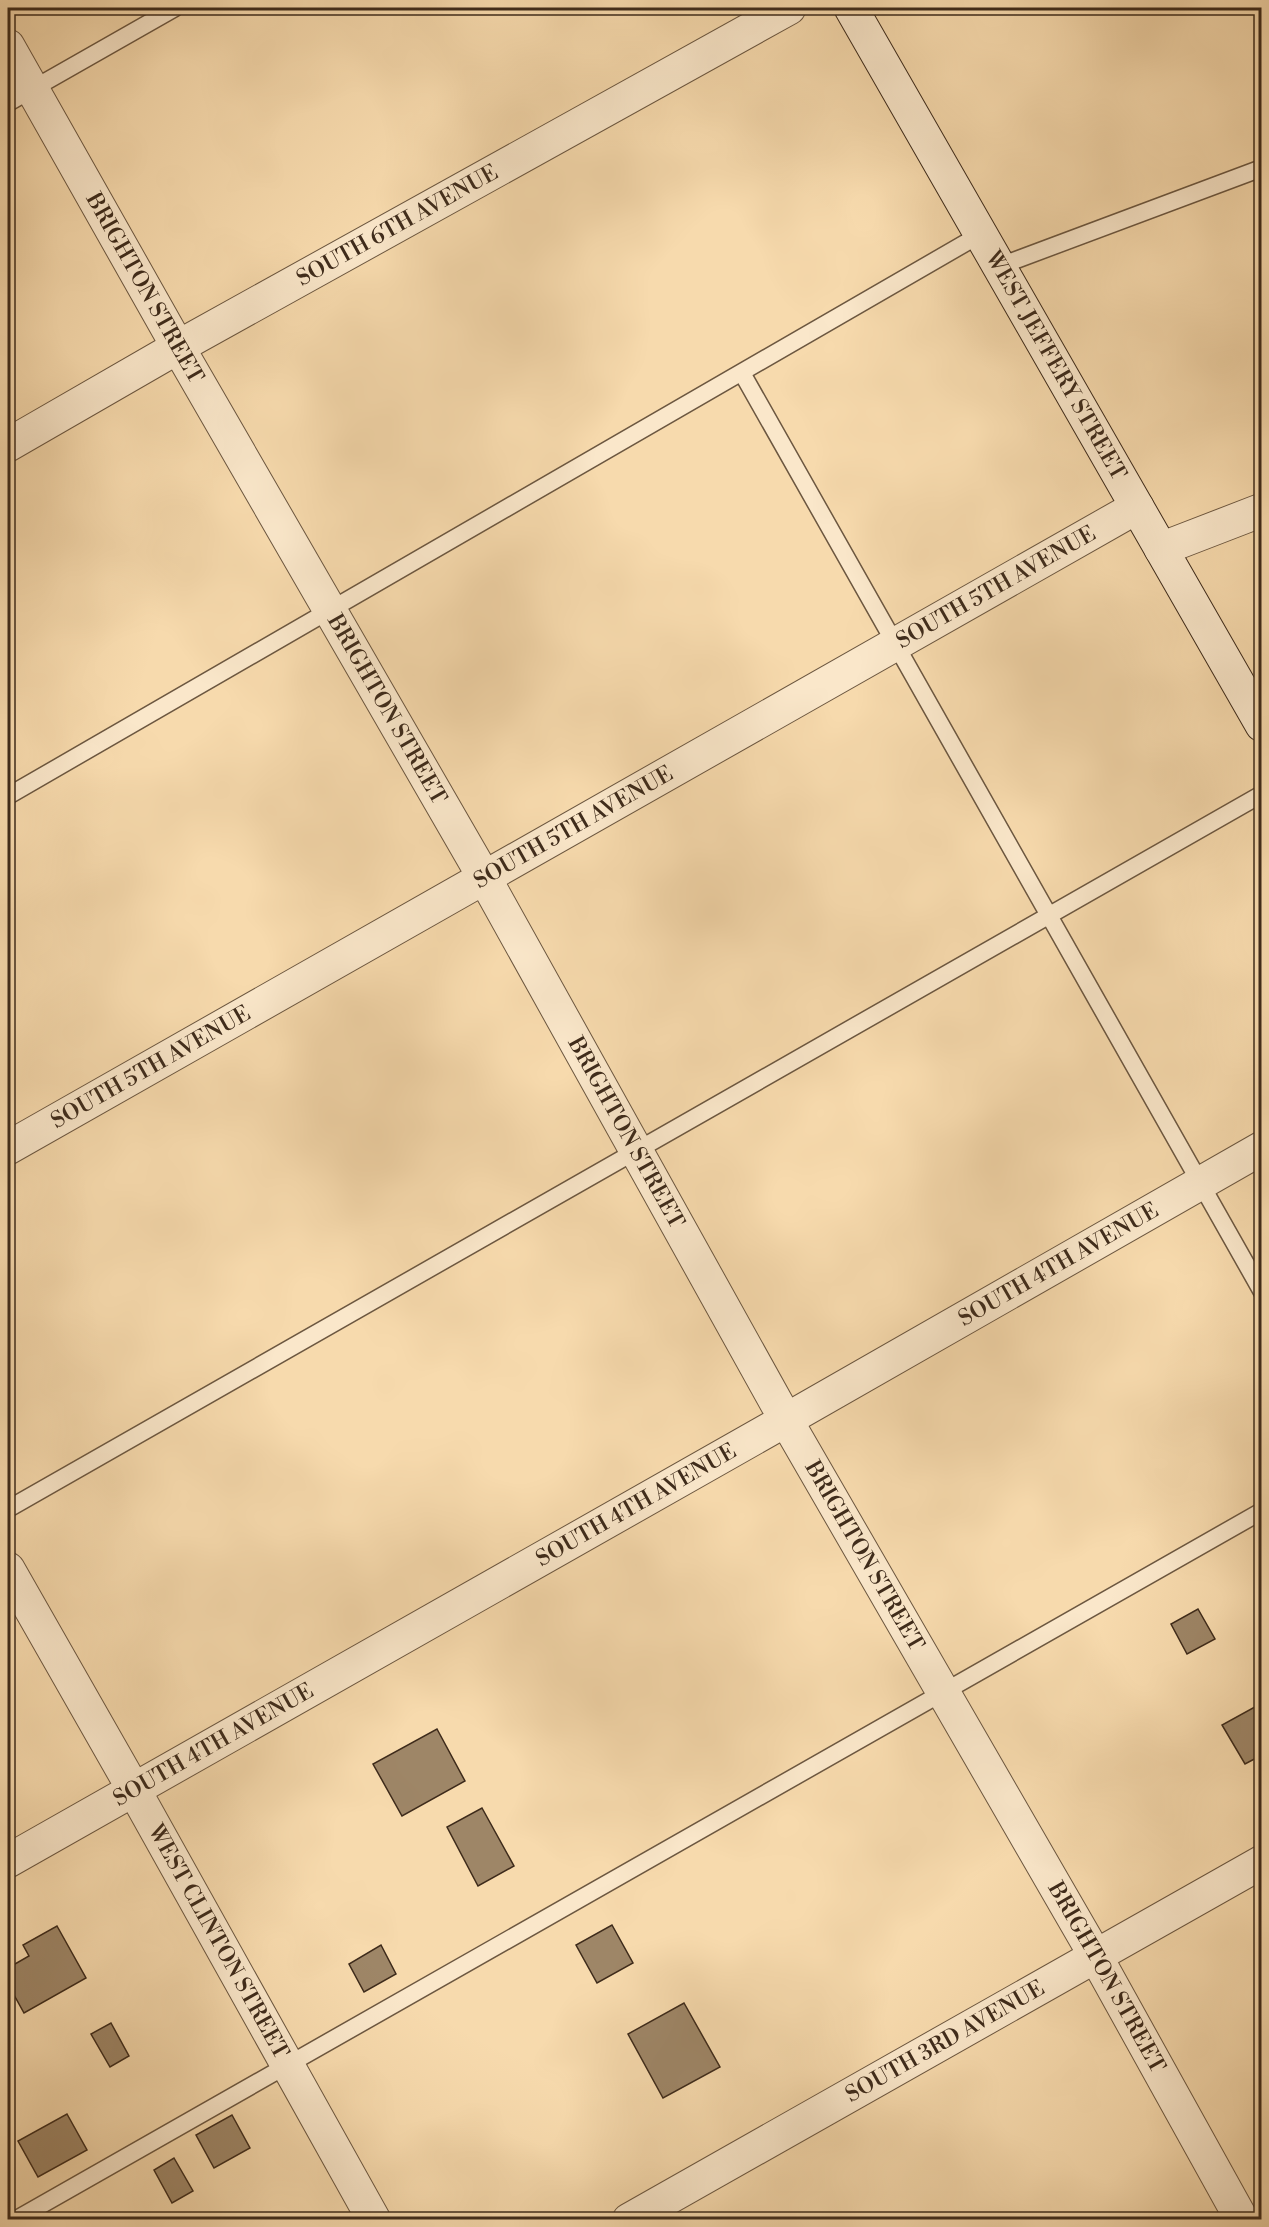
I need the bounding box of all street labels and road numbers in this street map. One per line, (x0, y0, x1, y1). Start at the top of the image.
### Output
street label: SOUTH 6TH AVENUE (292, 159, 503, 292)
street label: BRIGHTON STREET (80, 187, 210, 388)
street label: WEST JEFFERY STREET (979, 245, 1132, 485)
street label: SOUTH 5TH AVENUE (891, 520, 1100, 654)
street label: BRIGHTON STREET (321, 609, 453, 809)
street label: SOUTH 5TH AVENUE (469, 760, 678, 894)
street label: SOUTH 5TH AVENUE (46, 1000, 255, 1134)
street label: BRIGHTON STREET (562, 1031, 690, 1233)
street label: SOUTH 4TH AVENUE (954, 1197, 1163, 1332)
street label: SOUTH 4TH AVENUE (531, 1438, 741, 1572)
street label: BRIGHTON STREET (799, 1455, 930, 1656)
street label: SOUTH 4TH AVENUE (108, 1677, 318, 1812)
street label: WEST CLINTON STREET (142, 1819, 295, 2064)
street label: BRIGHTON STREET (1042, 1876, 1171, 2078)
street label: SOUTH 3RD AVENUE (841, 1974, 1049, 2108)

